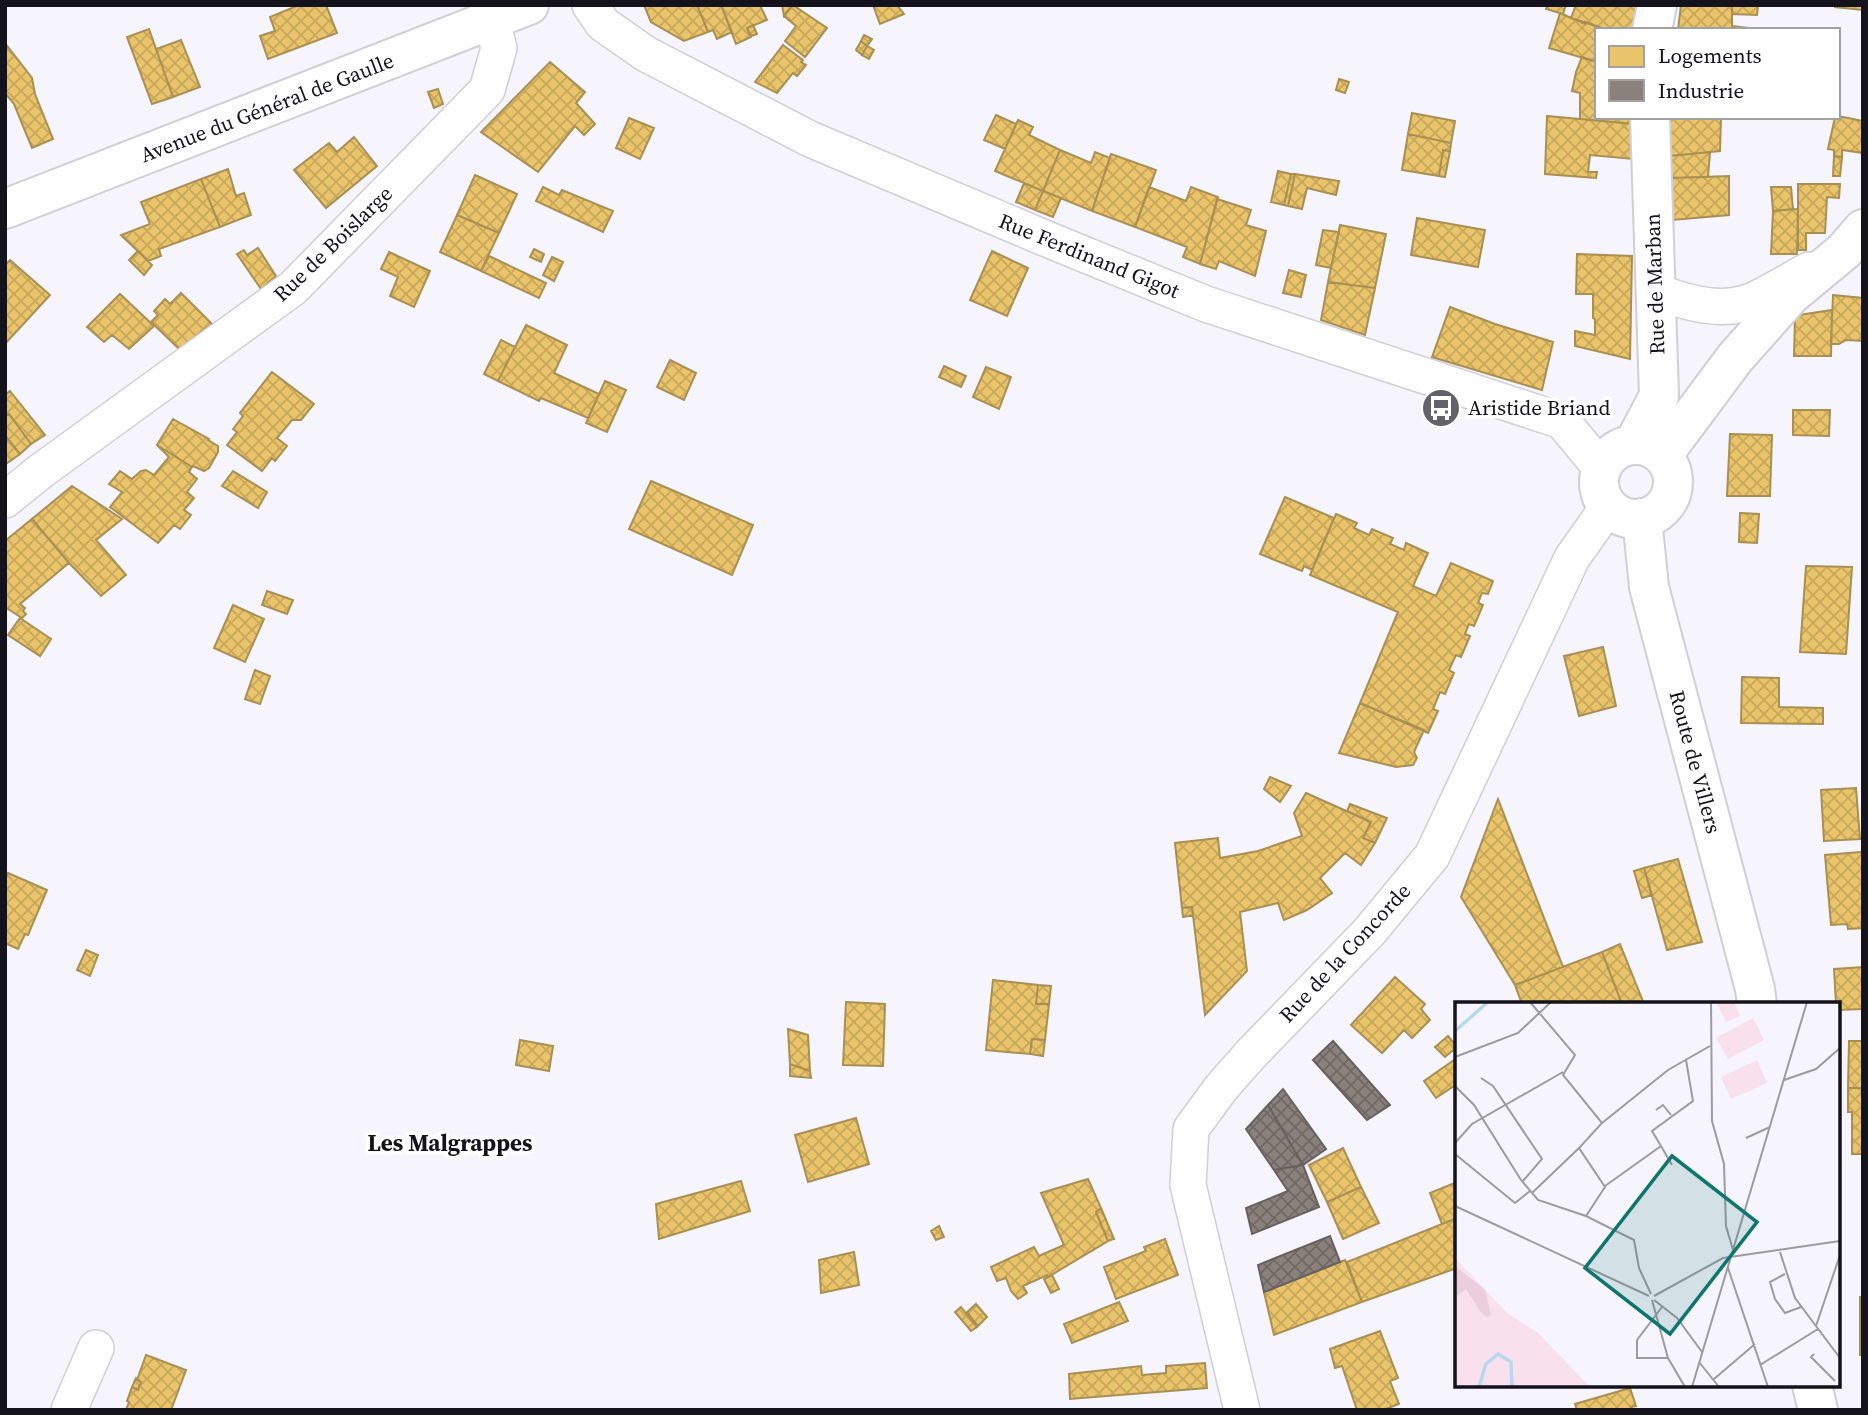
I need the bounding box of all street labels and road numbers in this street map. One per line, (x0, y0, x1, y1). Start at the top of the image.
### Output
street label: Avenue du Général de Gaulle (136, 46, 398, 169)
street label: Rue de Boislarge (267, 179, 399, 308)
street label: Rue Ferdinand Gigot (995, 206, 1184, 305)
street label: Rue de Marban (1638, 212, 1671, 355)
street label: Route de Villers (1662, 687, 1729, 837)
street label: Rue de la Concorde (1272, 877, 1417, 1029)

